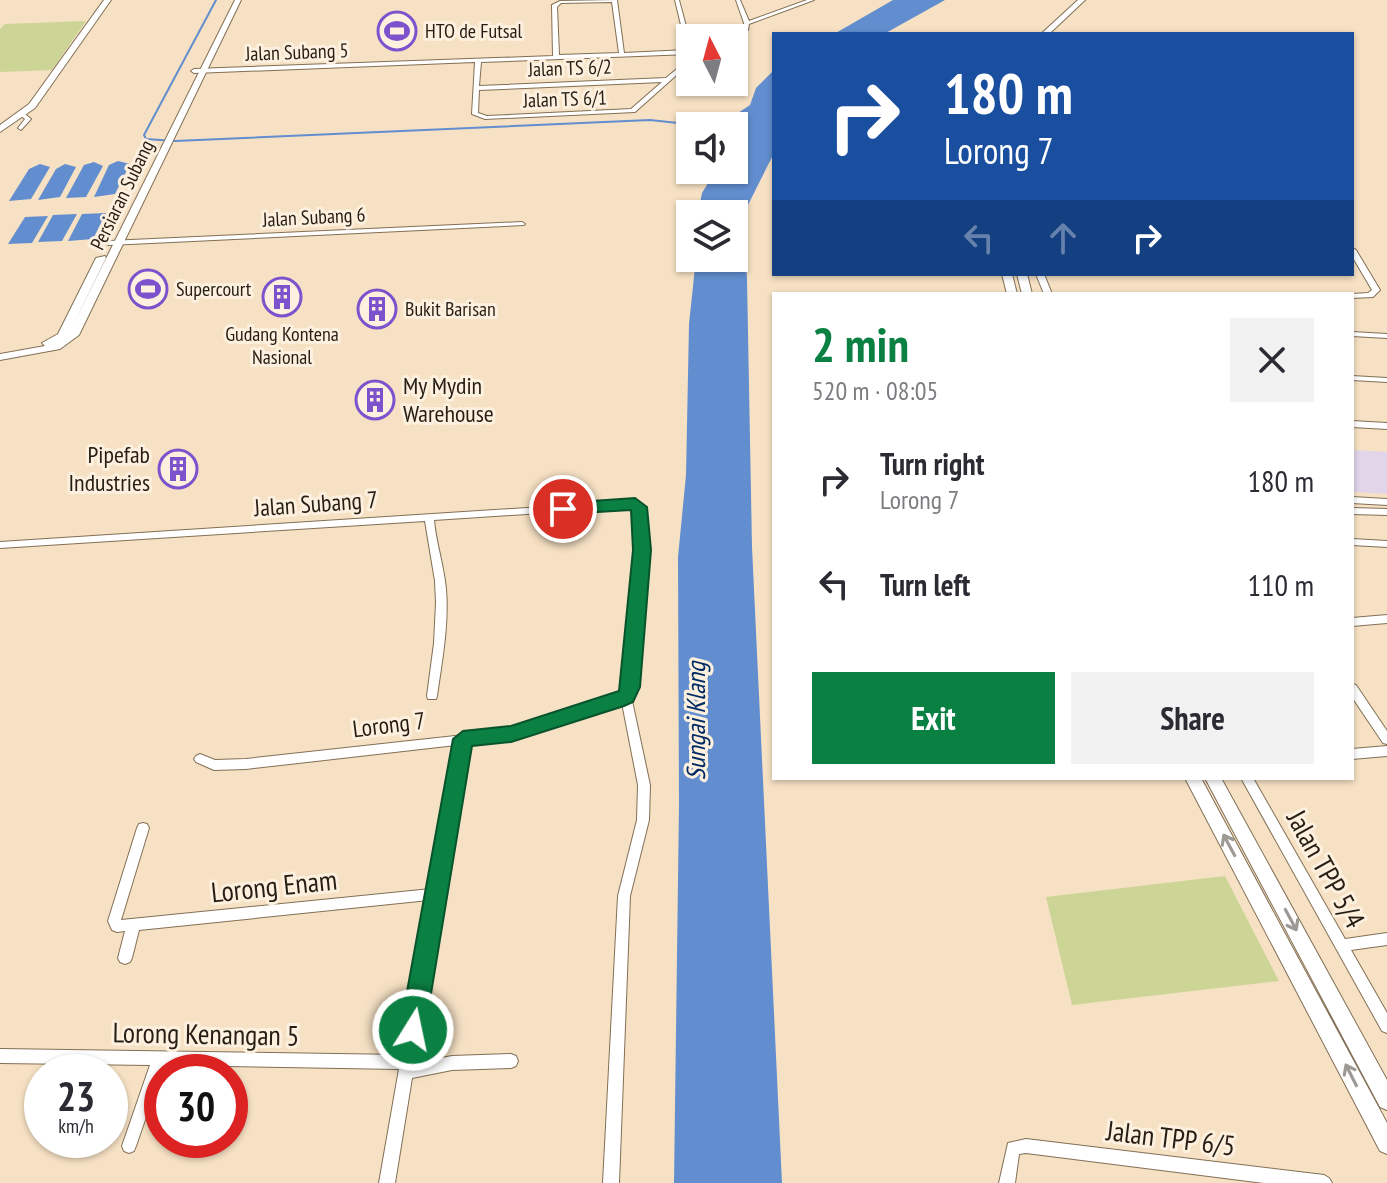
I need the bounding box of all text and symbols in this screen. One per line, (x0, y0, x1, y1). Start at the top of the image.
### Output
sports icon: HTO de Futsal (376, 10, 418, 52)
place label: HTO de Futsal (425, 18, 522, 44)
north arrow (676, 24, 748, 96)
map controls (676, 24, 748, 272)
street label: Jalan Subang 5 (244, 37, 349, 67)
street label: Jalan TS 6/2 (527, 54, 612, 82)
text: 180 m (944, 57, 1073, 129)
icon: right (812, 64, 916, 168)
street label: Jalan TS 6/1 (522, 85, 607, 113)
button: sound (676, 112, 748, 184)
text: Lorong 7 (944, 127, 1054, 174)
street label: Persiaran Subang (84, 136, 160, 254)
button: layers (676, 200, 748, 272)
street label: Jalan Subang 6 (261, 201, 366, 233)
icon: left (957, 216, 1001, 260)
icon: ahead (1041, 216, 1085, 260)
icon: right (1125, 216, 1169, 260)
sports icon: Supercourt (127, 268, 169, 310)
place label: Supercourt (176, 276, 252, 302)
building icon: Gudang Kontena Nasional (261, 276, 303, 318)
building icon: Bukit Barisan (356, 288, 398, 330)
place label: Bukit Barisan (405, 296, 496, 322)
text: 2 min (812, 313, 909, 375)
button: close (1230, 318, 1314, 402)
place label: Gudang Kontena Nasional (225, 321, 339, 370)
place label: My Mydin Warehouse (403, 370, 494, 429)
text: 520 m · 08:05 (812, 374, 938, 407)
building icon: My Mydin Warehouse (354, 379, 396, 421)
place label: Pipefab Industries (69, 439, 150, 498)
text: Turn right (880, 444, 984, 483)
building icon: Pipefab Industries (157, 448, 199, 490)
icon: right (812, 458, 856, 502)
text: 180 m (1248, 461, 1314, 500)
pin (529, 475, 597, 543)
text: Lorong 7 (880, 483, 959, 516)
street label: Jalan Subang 7 (252, 484, 379, 523)
icon: arrive (541, 487, 585, 531)
icon: left (812, 562, 856, 606)
text: Turn left (880, 565, 970, 604)
text: 110 m (1248, 565, 1314, 604)
water label: Sungai Klang (679, 660, 712, 780)
button: Exit (812, 672, 1055, 764)
button: Share (1071, 672, 1314, 764)
street label: Lorong 7 (351, 705, 427, 744)
street label: Jalan TPP 5/4 (1278, 802, 1374, 935)
one-way arrow (1221, 834, 1237, 858)
street label: Lorong Enam (209, 861, 339, 911)
one-way arrow (1283, 908, 1299, 932)
position arrow (371, 988, 455, 1072)
street label: Lorong Kenangan 5 (112, 1013, 300, 1054)
speed limit sign: 30 (144, 1054, 248, 1158)
one-way arrow (1343, 1063, 1359, 1087)
text: 23 (57, 1070, 95, 1122)
street label: Jalan TPP 6/5 (1104, 1111, 1238, 1164)
text: km/h (58, 1113, 94, 1139)

